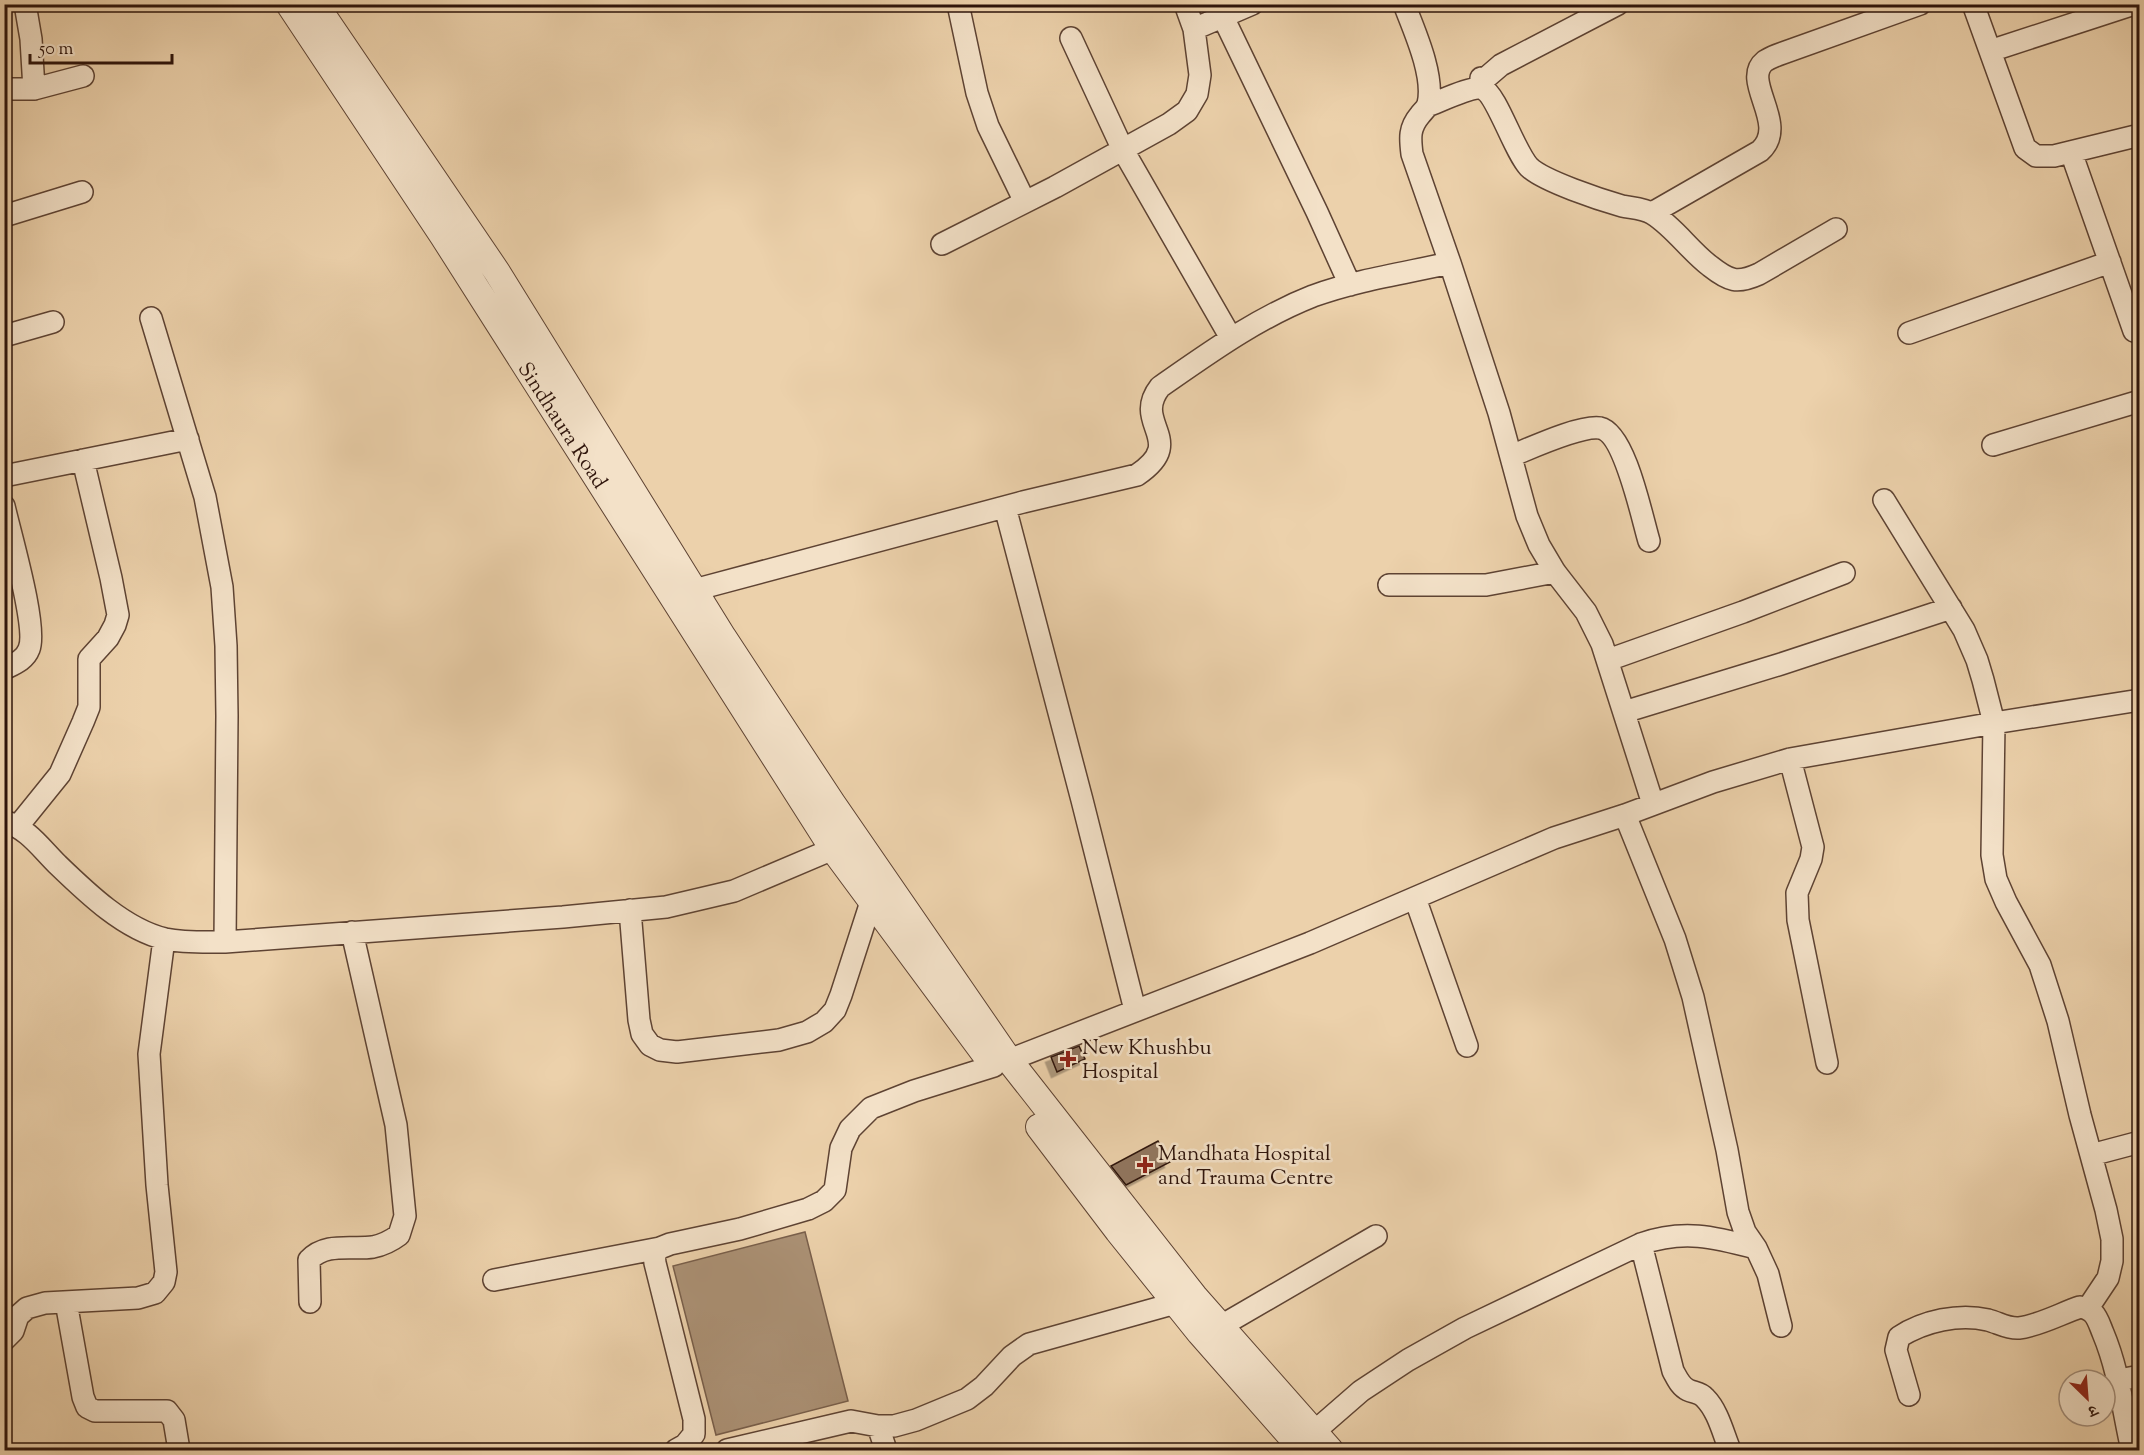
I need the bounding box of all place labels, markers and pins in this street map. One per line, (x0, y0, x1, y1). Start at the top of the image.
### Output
place label: New Khushbu Hospital (1082, 1034, 1212, 1088)
marker: New Khushbu Hospital (1059, 1050, 1077, 1068)
place label: Mandhata Hospital and Trauma Centre (1158, 1140, 1333, 1194)
marker: Mandhata Hospital and Trauma Centre (1136, 1156, 1154, 1174)

